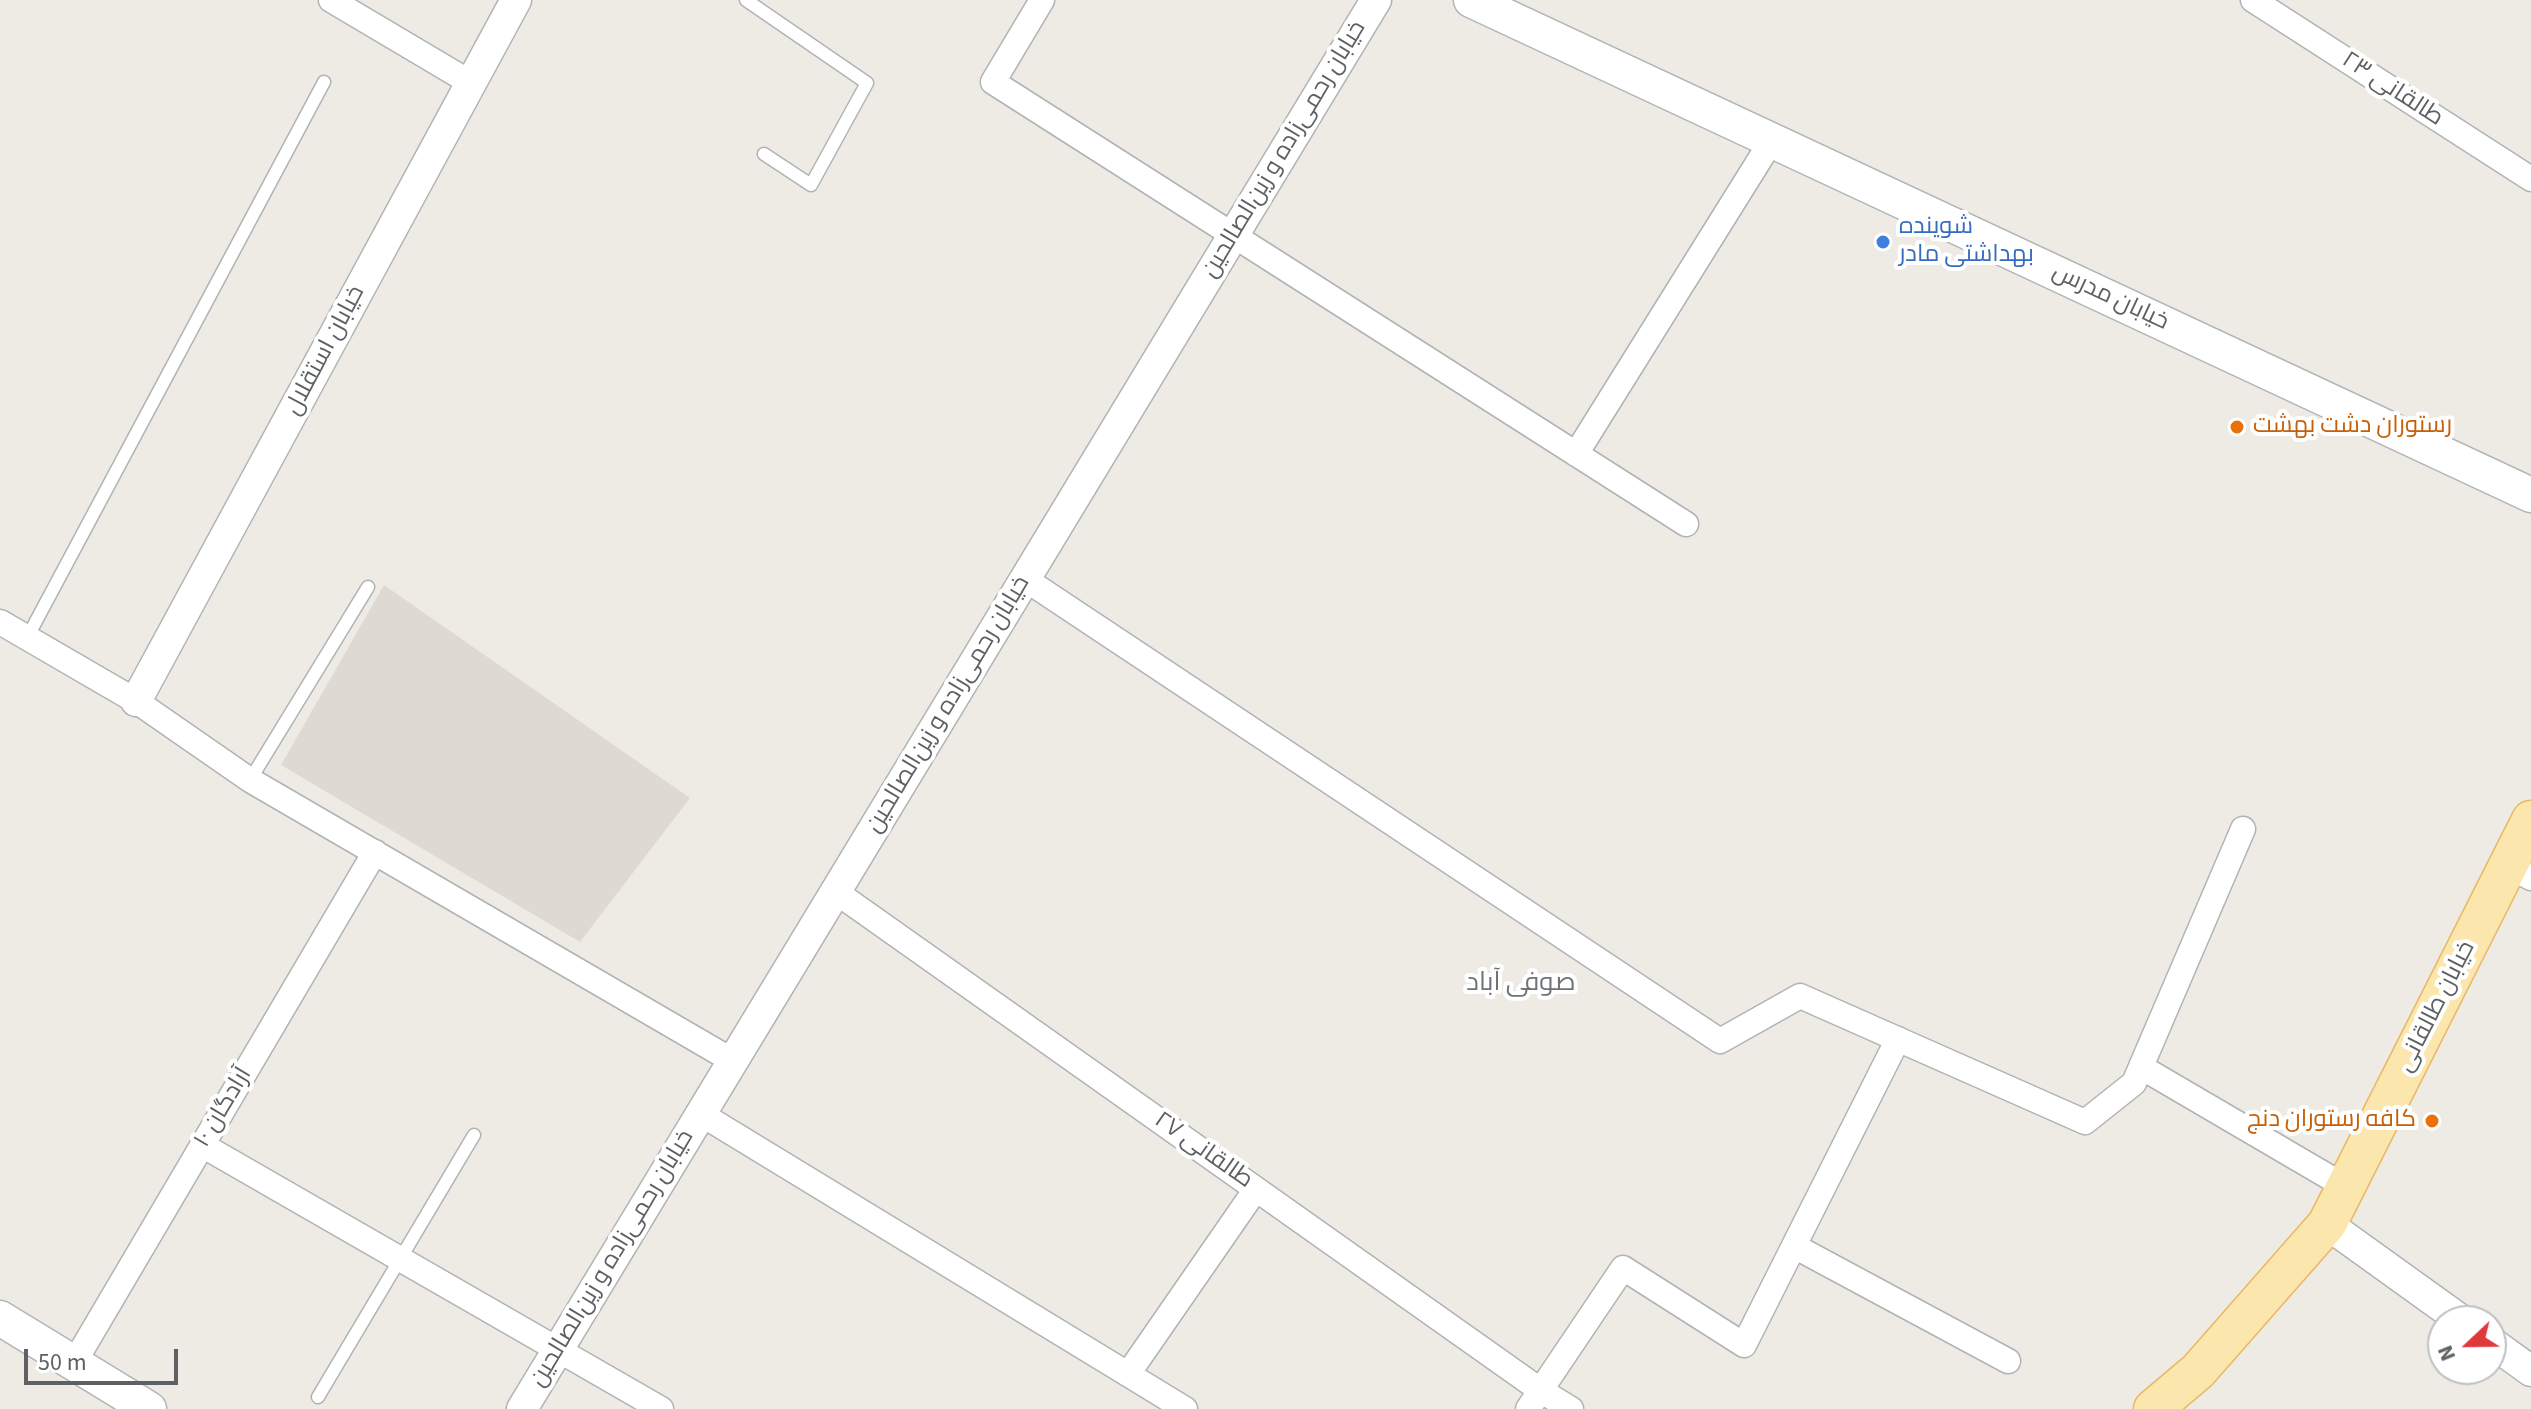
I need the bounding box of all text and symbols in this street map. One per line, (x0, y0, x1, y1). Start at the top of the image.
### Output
street label: خیابان رحمی‌زاده و زین‌الصالحین (1197, 16, 1373, 284)
street label: طالقانی ۲۳ (2336, 47, 2448, 133)
place label: شوینده بهداشتی مادر (1899, 214, 2034, 270)
marker: شوینده بهداشتی مادر (1874, 233, 1892, 251)
street label: خیابان مدرس (2047, 258, 2173, 338)
street label: خیابان استقلال (280, 281, 372, 421)
place label: رستوران دشت بهشت (2253, 413, 2452, 441)
marker: رستوران دشت بهشت (2228, 418, 2246, 436)
street label: خیابان رحمی‌زاده و زین‌الصالحین (861, 571, 1037, 839)
street label: خیابان طالقانی (2392, 937, 2482, 1077)
district label: صوفی آباد (1466, 968, 1576, 1000)
street label: آرادگان ۱۰ (189, 1063, 259, 1153)
street label: طالقانی ۲۷ (1148, 1107, 1258, 1195)
place label: کافه رستوران دنج (2247, 1107, 2416, 1135)
marker: کافه رستوران دنج (2423, 1112, 2441, 1130)
street label: خیابان رحمی‌زاده و زین‌الصالحین (525, 1125, 701, 1393)
north arrow (2427, 1305, 2507, 1385)
scale bar (28, 1333, 182, 1383)
text: N (2429, 1340, 2464, 1366)
text: 50 m (38, 1345, 87, 1380)

